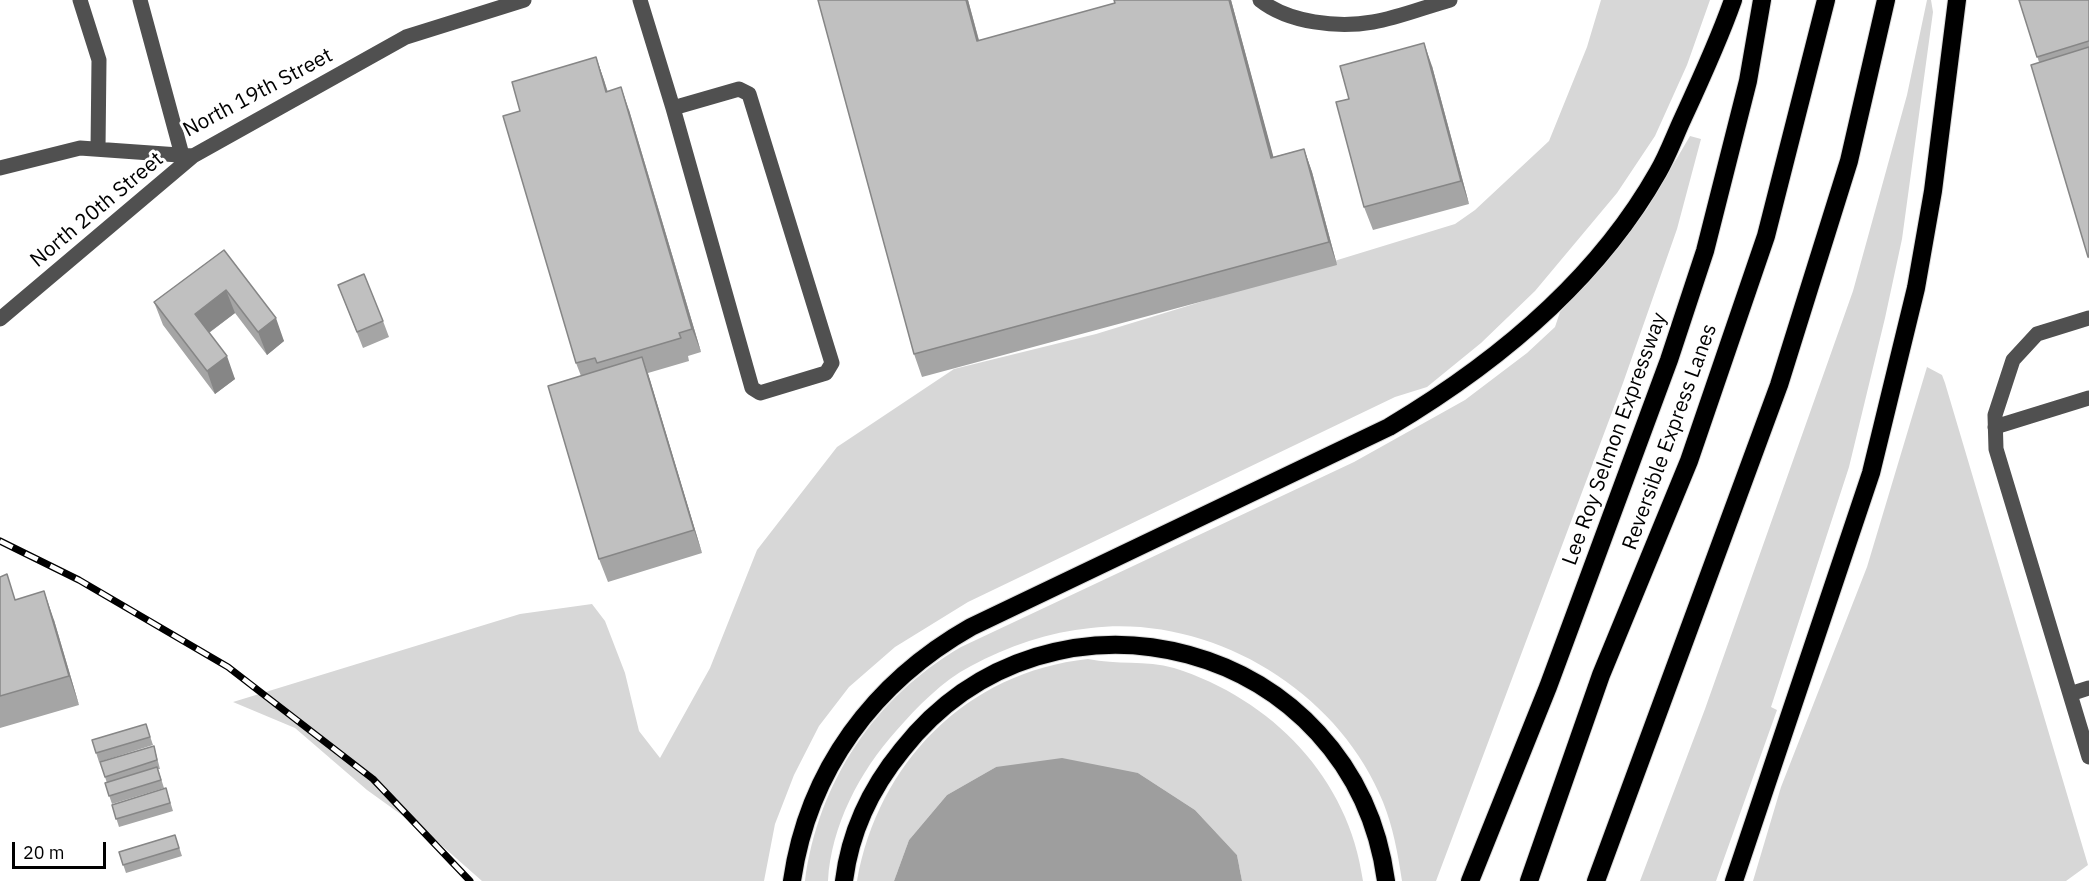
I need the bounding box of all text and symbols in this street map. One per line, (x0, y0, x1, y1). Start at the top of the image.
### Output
street label: North 19th Street (179, 43, 337, 143)
street label: North 20th Street (25, 147, 169, 273)
street label: Lee Roy Selmon Expressway (1558, 309, 1672, 569)
street label: Reversible Express Lanes (1617, 321, 1723, 553)
scale bar (15, 830, 110, 868)
text: 20 m (23, 841, 65, 864)

